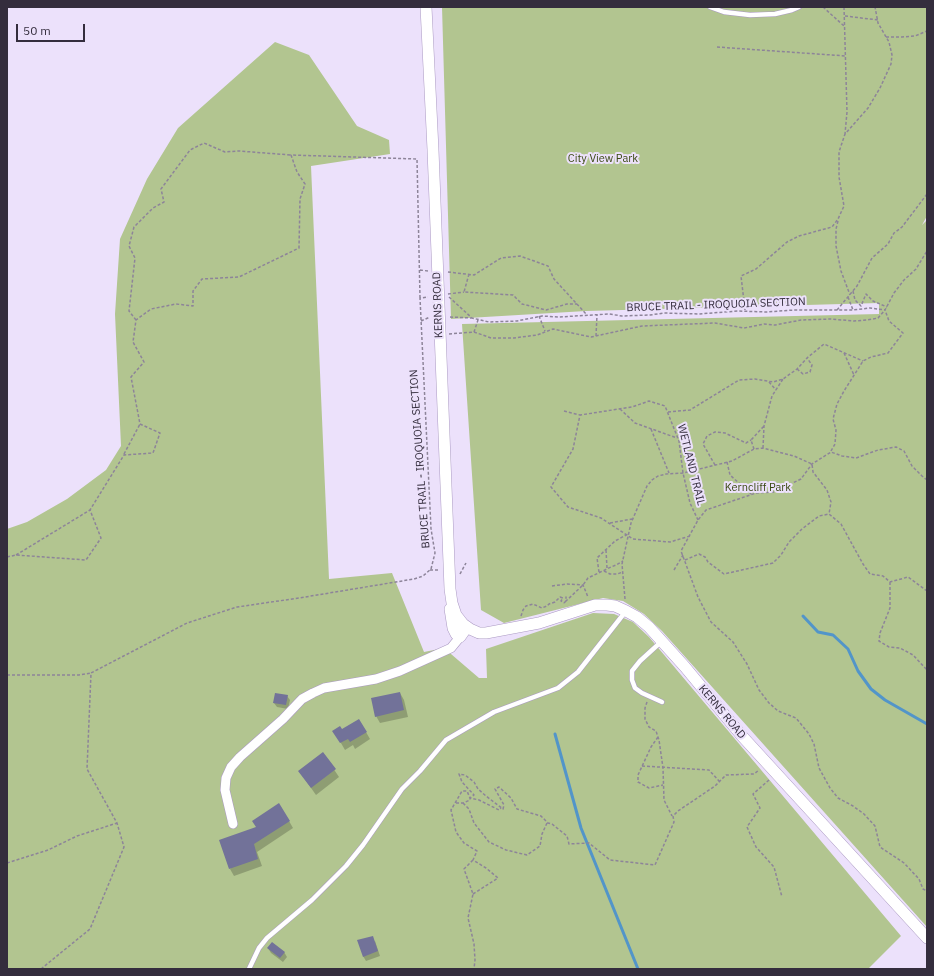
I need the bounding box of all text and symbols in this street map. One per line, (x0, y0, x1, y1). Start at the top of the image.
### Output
scale bar (18, 16, 87, 42)
text: 50 m (23, 23, 51, 38)
park label: City View Park (568, 152, 638, 166)
street label: KERNS ROAD (430, 272, 446, 338)
street label: BRUCE TRAIL - IROQUOIA SECTION (626, 295, 806, 315)
street label: BRUCE TRAIL - IROQUOIA SECTION (407, 369, 433, 549)
street label: WETLAND TRAIL (675, 423, 707, 507)
park label: Kerncliff Park (725, 481, 791, 495)
street label: KERNS ROAD (696, 682, 748, 742)

